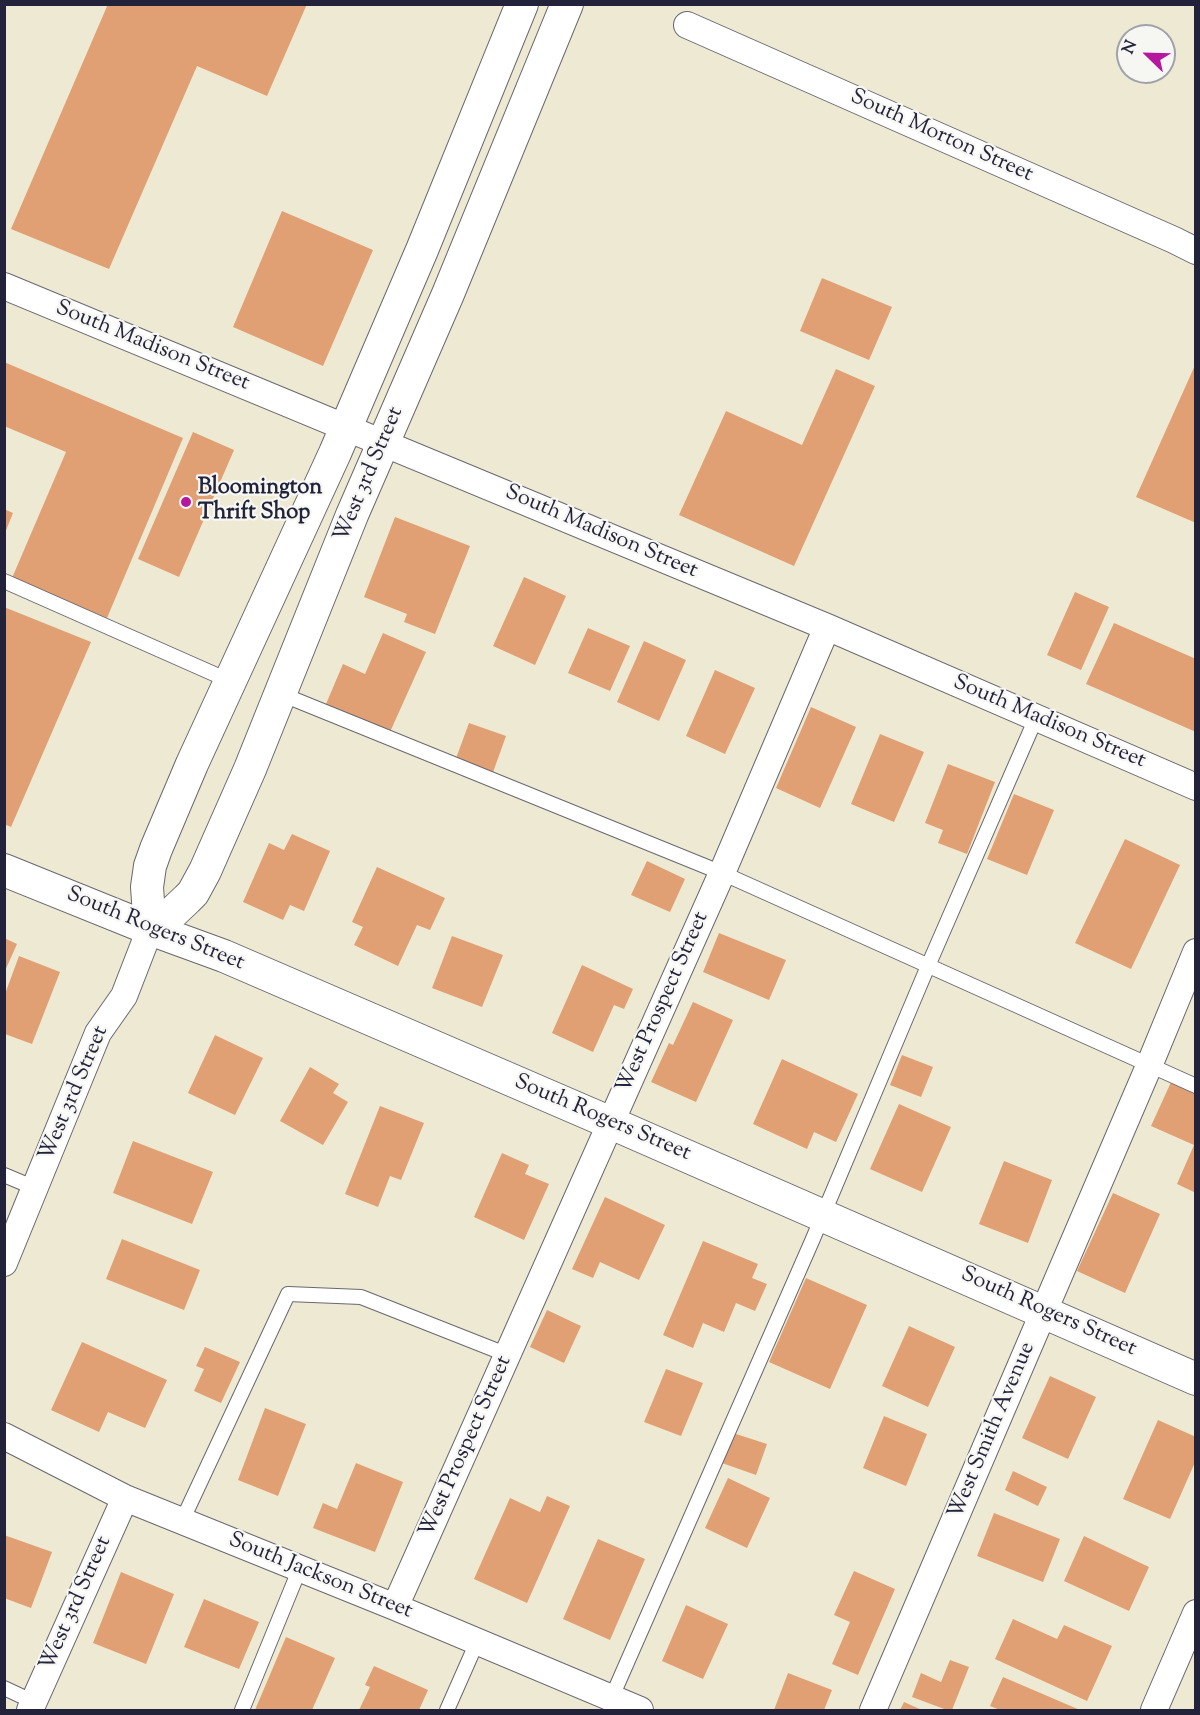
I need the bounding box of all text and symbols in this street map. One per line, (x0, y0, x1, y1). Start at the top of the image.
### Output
north arrow (1116, 24, 1176, 84)
text: N (1118, 37, 1144, 58)
street label: South Morton Street (846, 85, 1036, 189)
street label: South Madison Street (51, 296, 253, 398)
street label: West 3rd Street (330, 403, 410, 547)
place label: Bloomington Thrift Shop (198, 476, 322, 528)
street label: South Madison Street (501, 480, 701, 586)
marker: Bloomington Thrift Shop (179, 495, 193, 509)
street label: South Madison Street (949, 670, 1149, 776)
street label: South Rogers Street (62, 882, 248, 978)
street label: West Prospect Street (612, 908, 716, 1098)
street label: West 3rd Street (35, 1022, 115, 1166)
street label: South Rogers Street (510, 1070, 694, 1168)
street label: South Rogers Street (956, 1262, 1140, 1364)
street label: West Smith Avenue (944, 1339, 1042, 1523)
street label: West Prospect Street (415, 1352, 519, 1542)
street label: South Jackson Street (224, 1528, 416, 1626)
street label: West 3rd Street (36, 1533, 118, 1675)

